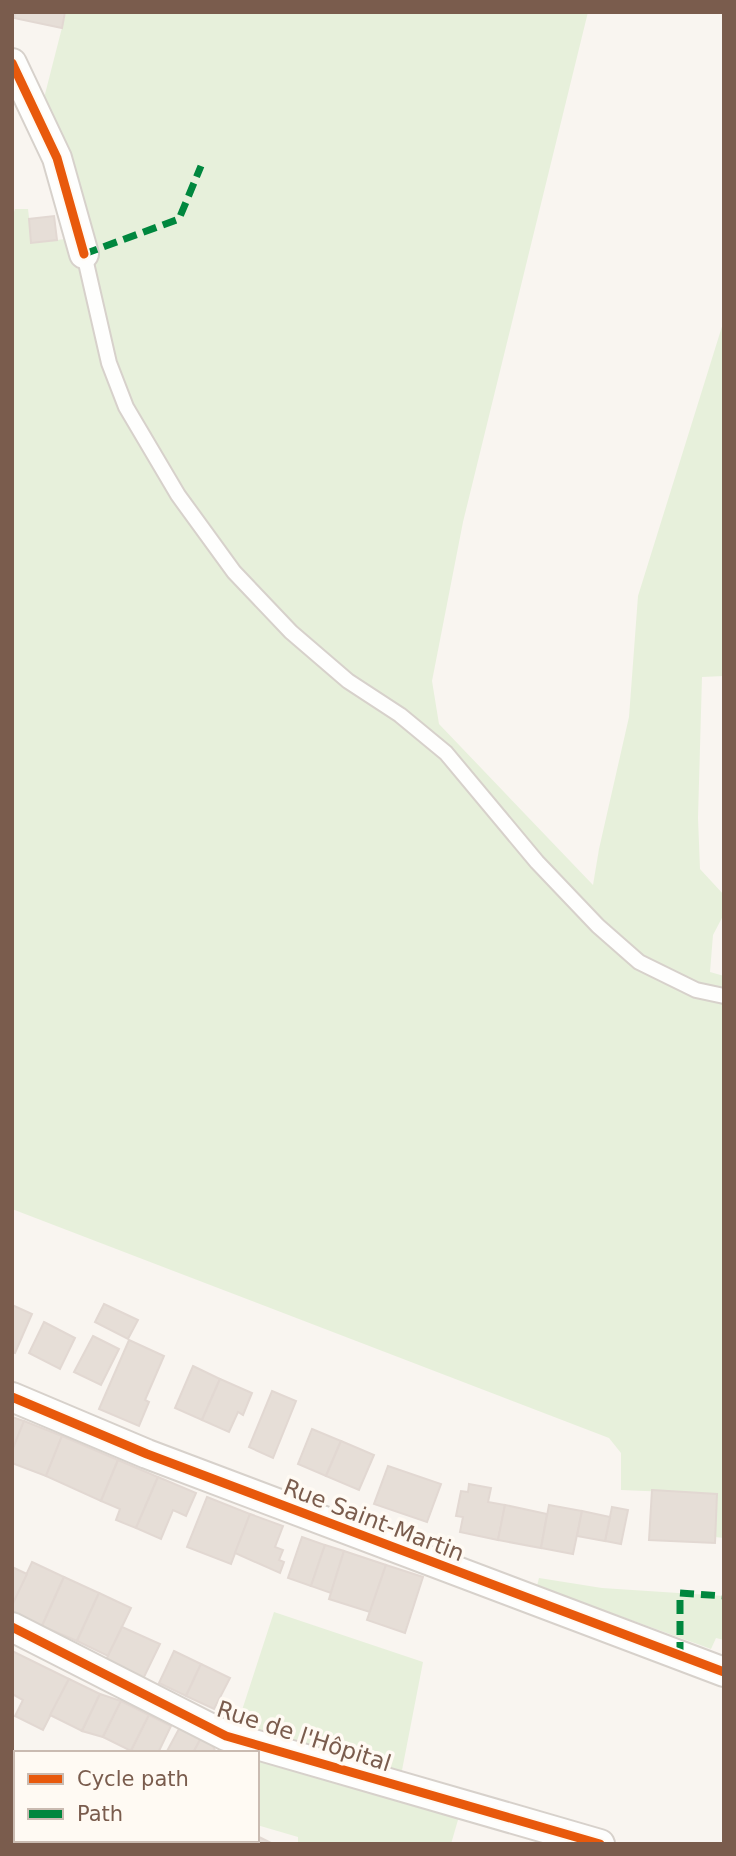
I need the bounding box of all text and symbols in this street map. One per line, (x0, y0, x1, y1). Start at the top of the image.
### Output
street label: Rue Saint-Martin (280, 1474, 468, 1566)
street label: Rue de l'Hôpital (214, 1696, 394, 1776)
legend (14, 1751, 259, 1842)
text: Cycle path (77, 1767, 189, 1791)
text: Path (77, 1802, 123, 1826)

